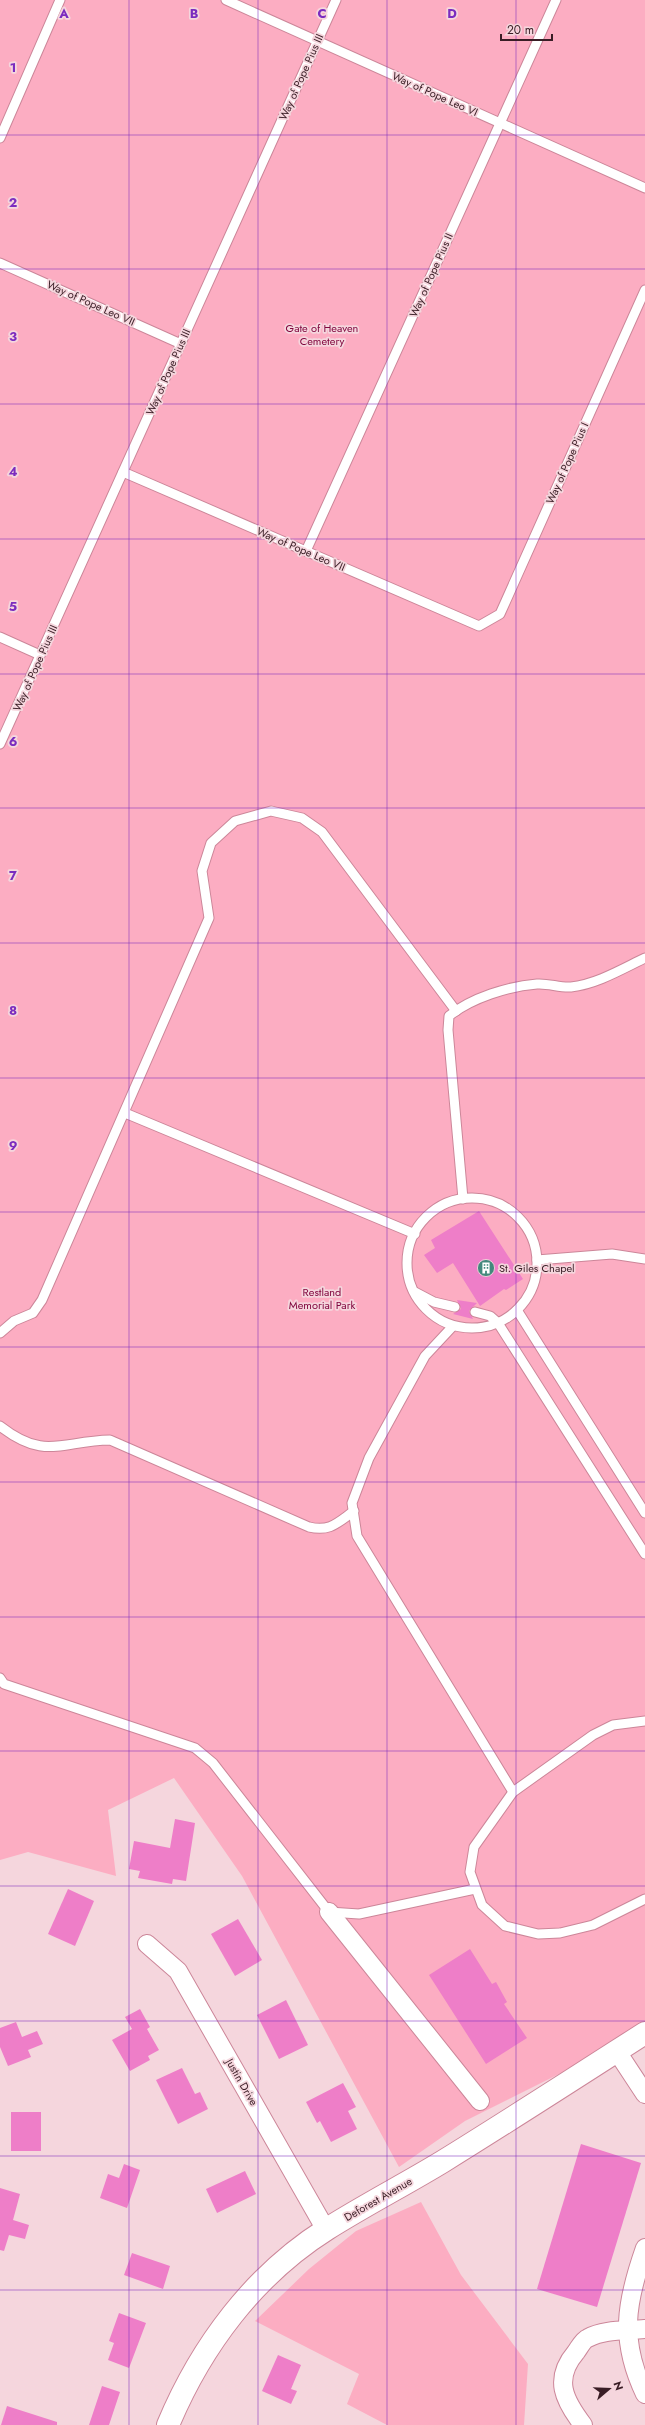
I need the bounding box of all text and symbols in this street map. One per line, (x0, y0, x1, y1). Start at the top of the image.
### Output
text: A (58, 4, 69, 23)
text: B (190, 4, 199, 23)
text: C (317, 4, 327, 23)
text: D (447, 4, 457, 23)
scale bar (501, 16, 552, 42)
text: 20 m (507, 21, 534, 39)
street label: Way of Pope Pius III (275, 31, 327, 123)
text: 1 (10, 58, 16, 77)
street label: Way of Pope Leo VI (390, 68, 480, 120)
text: 2 (9, 193, 17, 212)
street label: Way of Pope Pius II (405, 230, 457, 320)
street label: Way of Pope Leo VII (44, 276, 138, 330)
park label: Gate of Heaven Cemetery (286, 320, 358, 349)
street label: Way of Pope Pius III (142, 326, 194, 418)
text: 3 (9, 327, 17, 346)
street label: Way of Pope Pius I (542, 420, 592, 506)
text: 4 (8, 462, 18, 481)
street label: Way of Pope Leo VII (254, 523, 348, 575)
text: 5 (9, 597, 17, 616)
street label: Way of Pope Pius III (9, 622, 61, 714)
text: 6 (9, 732, 18, 751)
text: 7 (9, 866, 17, 885)
text: 8 (9, 1001, 17, 1020)
text: 9 (9, 1136, 18, 1155)
building icon: St. Giles Chapel (476, 1258, 496, 1278)
place label: St. Giles Chapel (499, 1260, 575, 1276)
park label: Restland Memorial Park (289, 1284, 355, 1313)
street label: Justin Drive (221, 2054, 262, 2109)
street label: Deforest Avenue (341, 2173, 415, 2225)
north arrow (589, 2369, 629, 2409)
text: N (609, 2379, 627, 2392)

